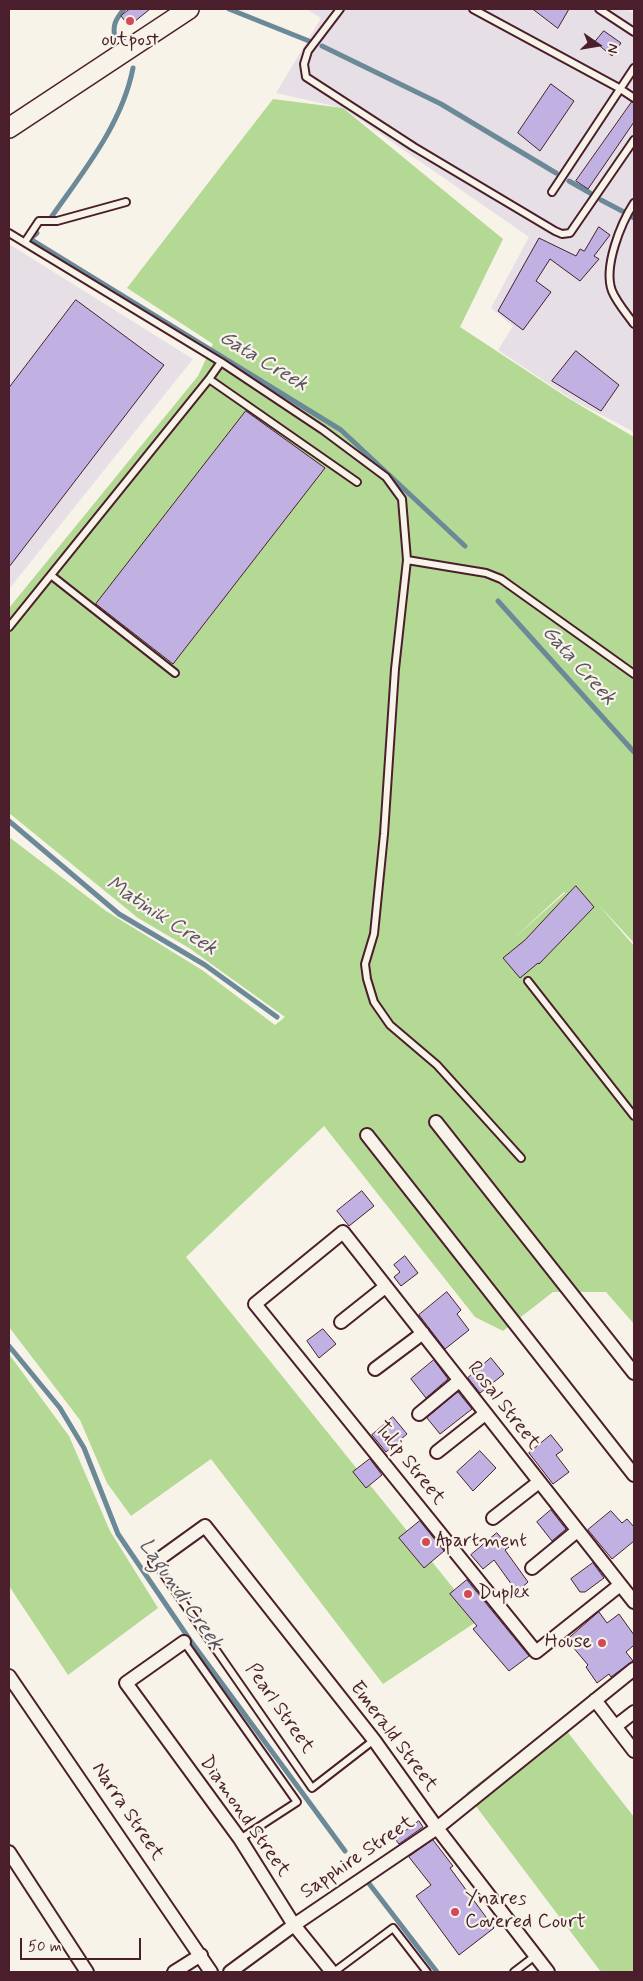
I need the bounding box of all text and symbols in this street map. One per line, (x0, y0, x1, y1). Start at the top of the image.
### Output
marker: outpost (124, 15, 136, 27)
north arrow (573, 20, 623, 70)
place label: outpost (101, 29, 159, 53)
text: N (603, 42, 622, 55)
water label: Gata Creek (214, 326, 312, 398)
water label: Gata Creek (536, 621, 620, 711)
water label: Matinik Creek (101, 872, 221, 962)
street label: Rosal Street (461, 1357, 545, 1455)
street label: Tulip Street (368, 1418, 450, 1510)
place label: Apartment (436, 1530, 527, 1554)
water label: Lagundi Creek (132, 1534, 228, 1656)
marker: Apartment (420, 1536, 432, 1548)
place label: Duplex (478, 1582, 529, 1606)
marker: Duplex (462, 1588, 474, 1600)
place label: House (545, 1631, 592, 1655)
marker: House (596, 1637, 608, 1649)
street label: Pearl Street (239, 1659, 319, 1759)
street label: Emerald Street (344, 1677, 442, 1797)
street label: Diamond Street (193, 1752, 295, 1882)
street label: Narra Street (85, 1758, 169, 1866)
street label: Sapphire Street (297, 1811, 419, 1905)
place label: Ynares Covered Court (465, 1888, 586, 1935)
marker: Ynares Covered Court (449, 1906, 461, 1918)
scale bar (22, 1928, 144, 1960)
text: 50 m (28, 1937, 62, 1957)

